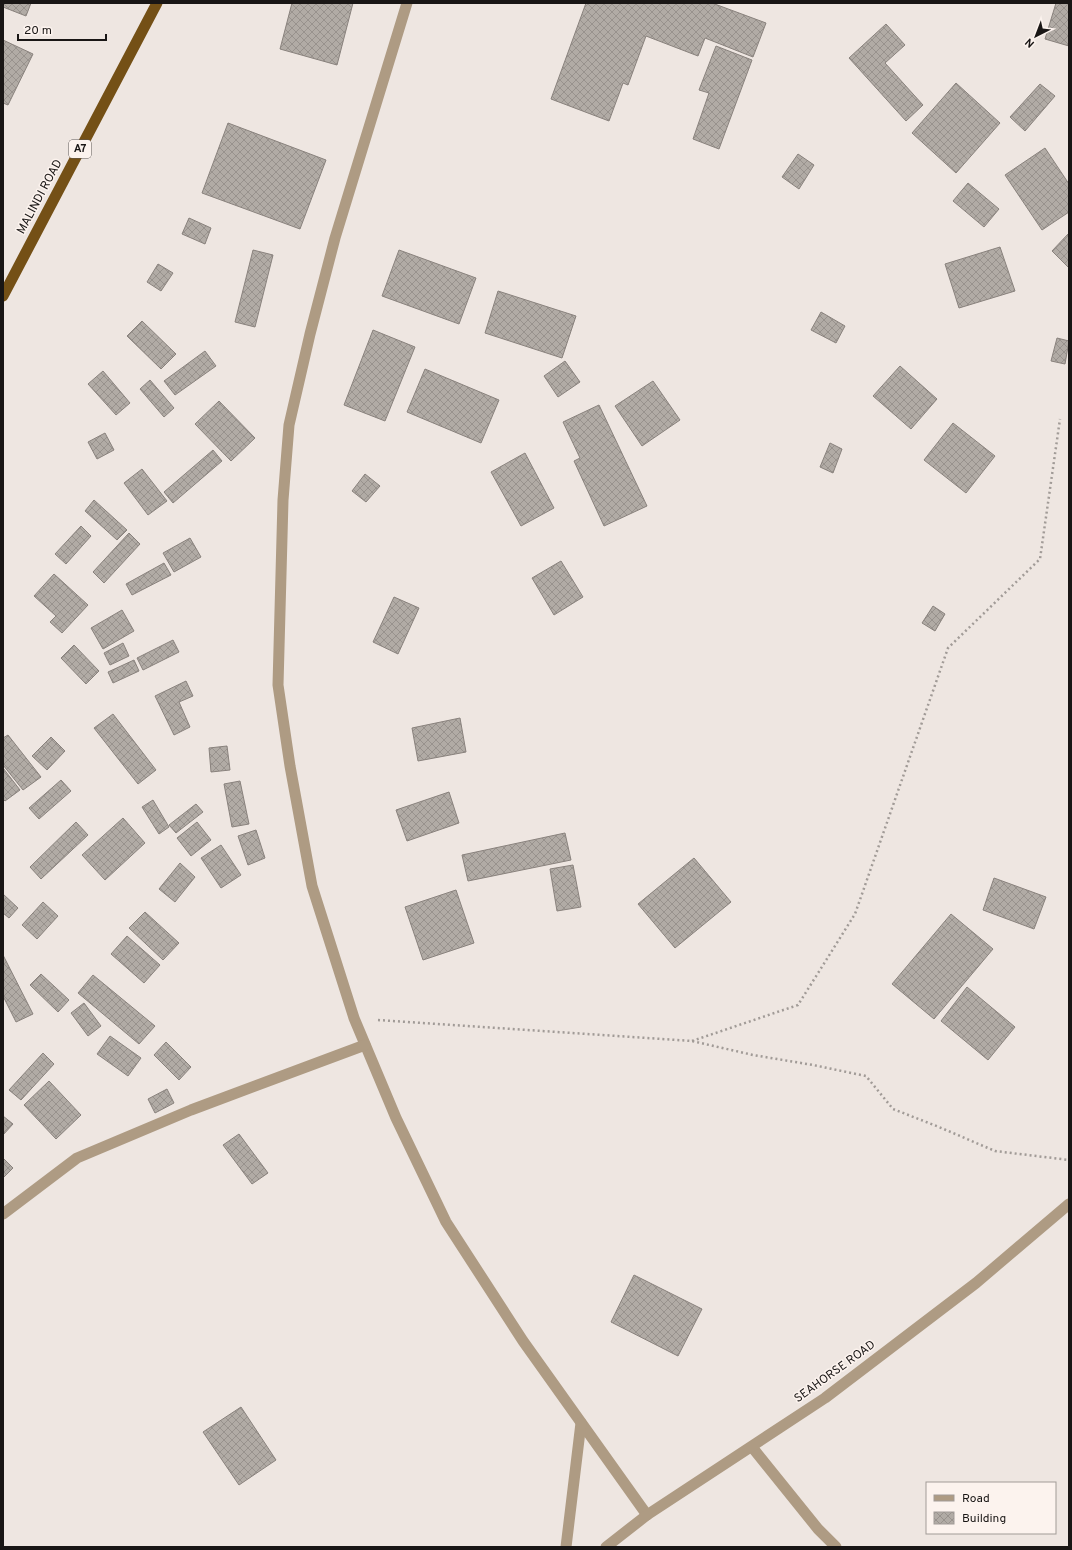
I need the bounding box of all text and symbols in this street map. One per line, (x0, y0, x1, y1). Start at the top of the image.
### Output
scale bar (18, 16, 106, 42)
north arrow (1016, 16, 1056, 56)
text: 20 m (24, 23, 52, 39)
text: N (1022, 35, 1038, 51)
road number: A7 (69, 140, 91, 158)
street label: MALINDI ROAD (14, 157, 66, 237)
street label: SEAHORSE ROAD (791, 1337, 879, 1407)
legend (926, 1482, 1056, 1534)
text: Road (962, 1491, 990, 1507)
text: Building (962, 1511, 1006, 1527)

